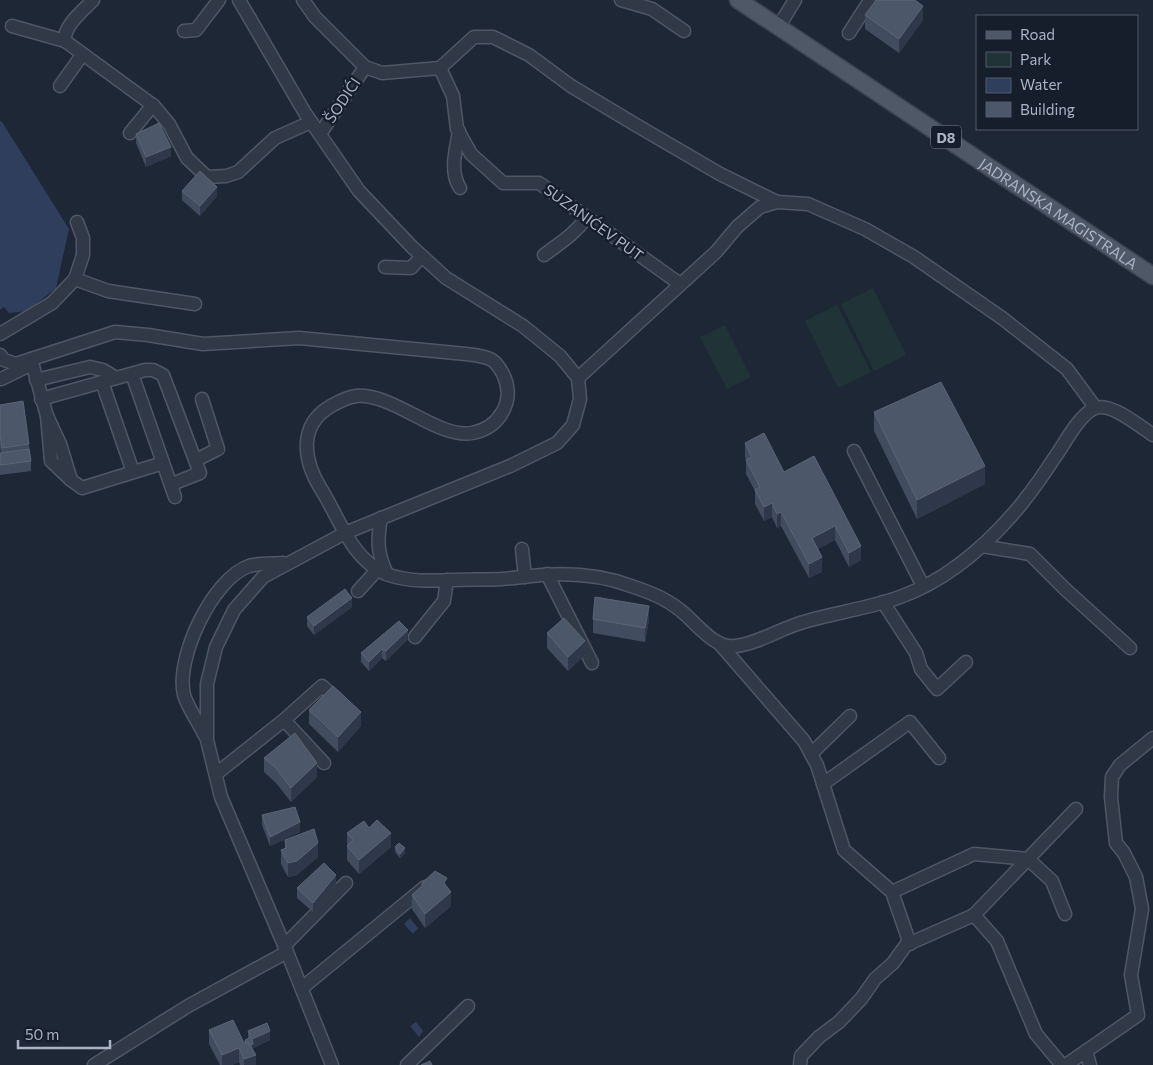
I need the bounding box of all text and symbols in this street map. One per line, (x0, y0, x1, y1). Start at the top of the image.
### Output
legend (976, 15, 1138, 130)
text: Road (1020, 25, 1055, 43)
text: Park (1020, 50, 1051, 68)
street label: ŠODIĆI (320, 73, 364, 126)
text: Water (1020, 75, 1062, 93)
text: Building (1020, 100, 1075, 118)
road number: D8 (931, 125, 961, 148)
street label: JADRANSKA MAGISTRALA (976, 154, 1141, 272)
street label: SUZANIĆEV PUT (541, 179, 648, 264)
scale bar (18, 1018, 110, 1050)
text: 50 m (25, 1025, 59, 1043)

